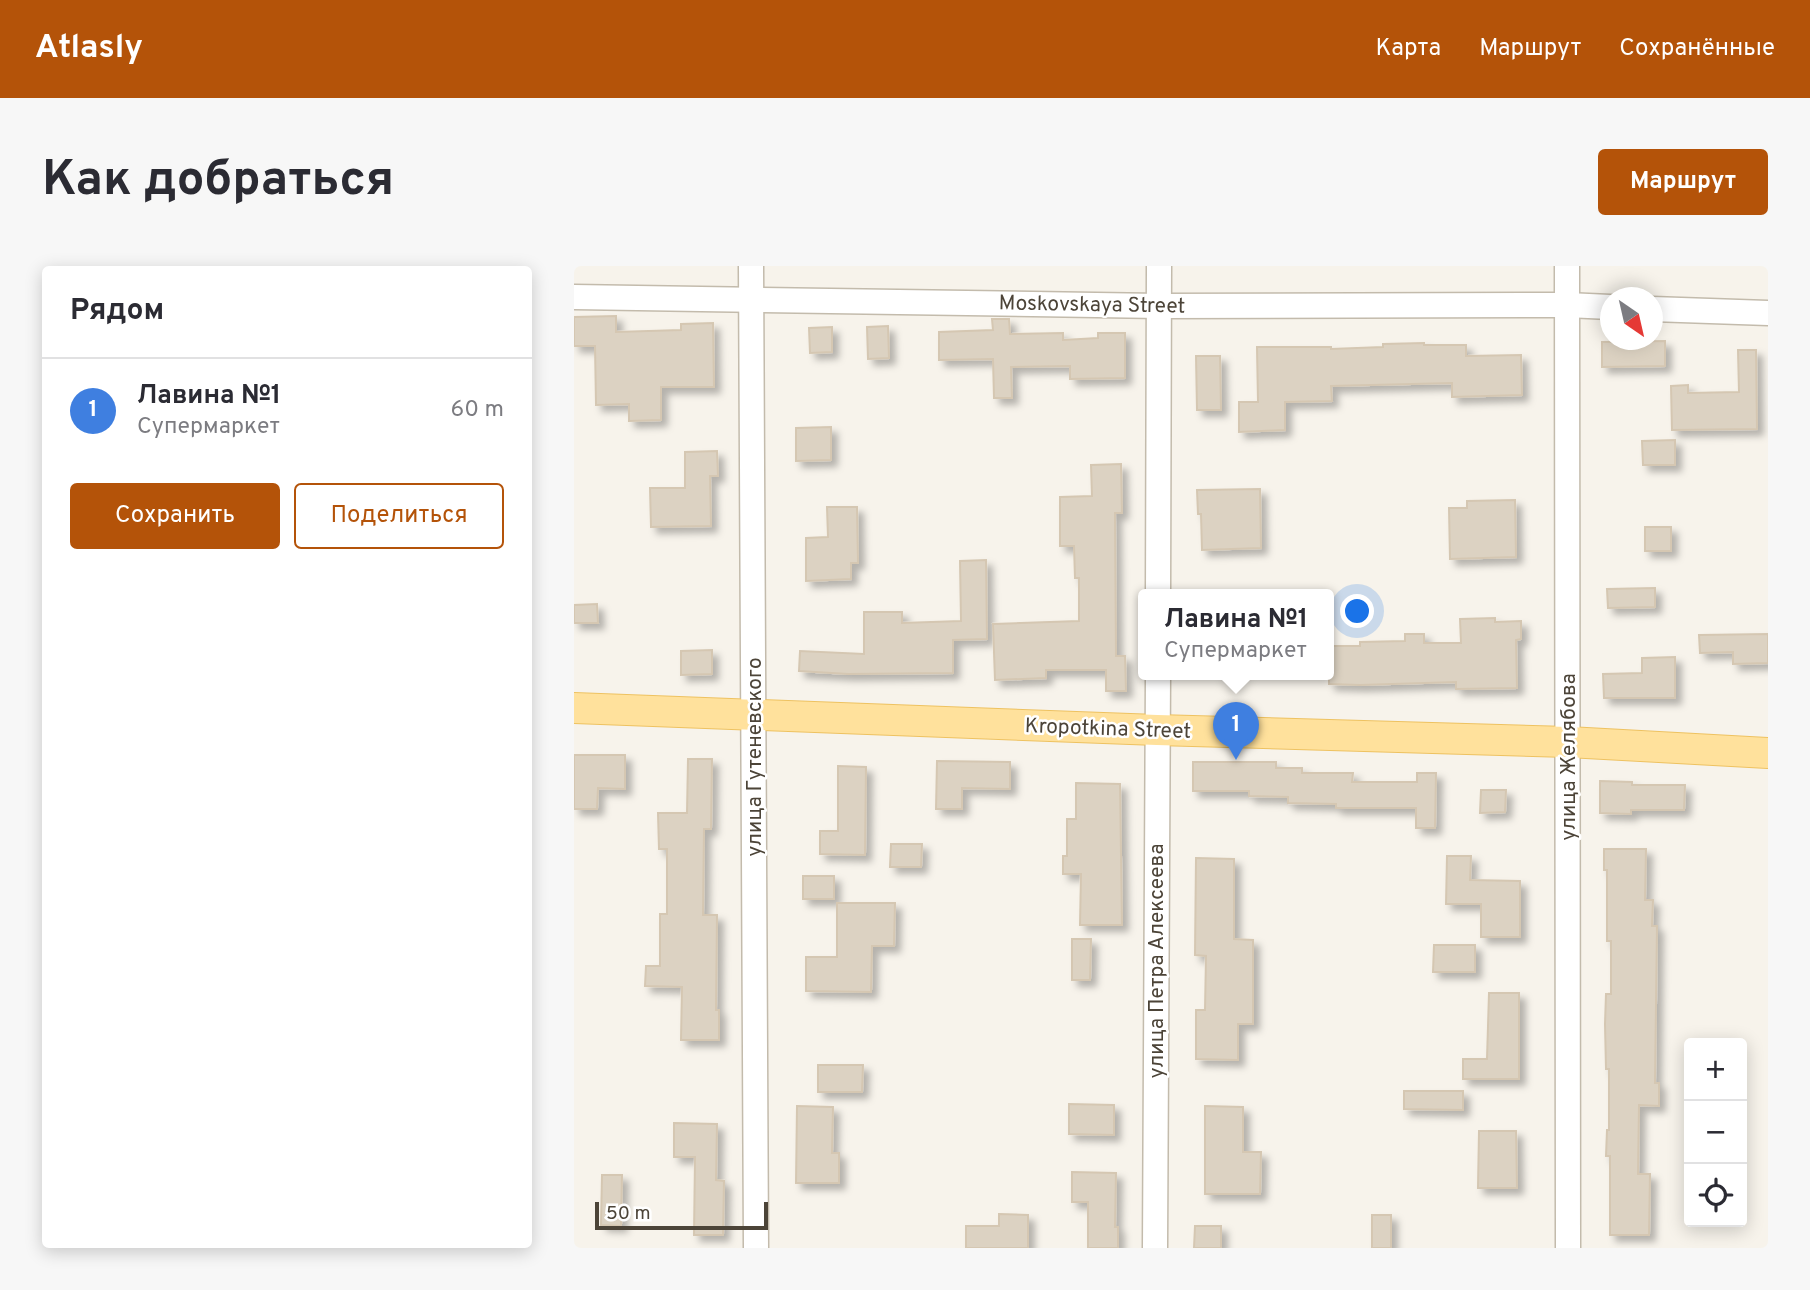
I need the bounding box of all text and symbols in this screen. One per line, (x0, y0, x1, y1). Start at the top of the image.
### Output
text: Atlasly (35, 28, 143, 70)
text: Карта (1375, 34, 1441, 64)
text: Маршрут (1479, 34, 1581, 64)
text: Сохранённые (1619, 34, 1775, 64)
button: Маршрут (1598, 149, 1768, 215)
text: Как добраться (42, 151, 394, 213)
north arrow (1600, 287, 1663, 350)
street label: Moskovskaya Street (998, 290, 1186, 321)
text: Рядом (70, 293, 164, 330)
text: Лавина №1 (137, 380, 281, 413)
text: 1 (88, 396, 98, 425)
text: 60 m (451, 396, 504, 425)
text: Супермаркет (137, 413, 280, 442)
button: Сохранить (70, 483, 280, 549)
button: Поделиться (294, 483, 504, 549)
popup (1138, 589, 1334, 680)
your location (1340, 594, 1374, 628)
text: Лавина №1 (1164, 604, 1308, 637)
text: Супермаркет (1164, 637, 1307, 666)
street label: улица Гутеневского (742, 657, 769, 857)
street label: улица Желябова (1556, 673, 1583, 841)
pin: 1 (1213, 702, 1259, 760)
street label: Kropotkina Street (1024, 713, 1192, 746)
street label: улица Петра Алексеева (1144, 844, 1171, 1078)
map controls (1684, 1038, 1747, 1227)
button: + (1684, 1038, 1747, 1101)
button: − (1684, 1101, 1747, 1164)
button: locate (1684, 1164, 1747, 1227)
scale bar (595, 1199, 768, 1231)
text: 50 m (606, 1202, 651, 1226)

